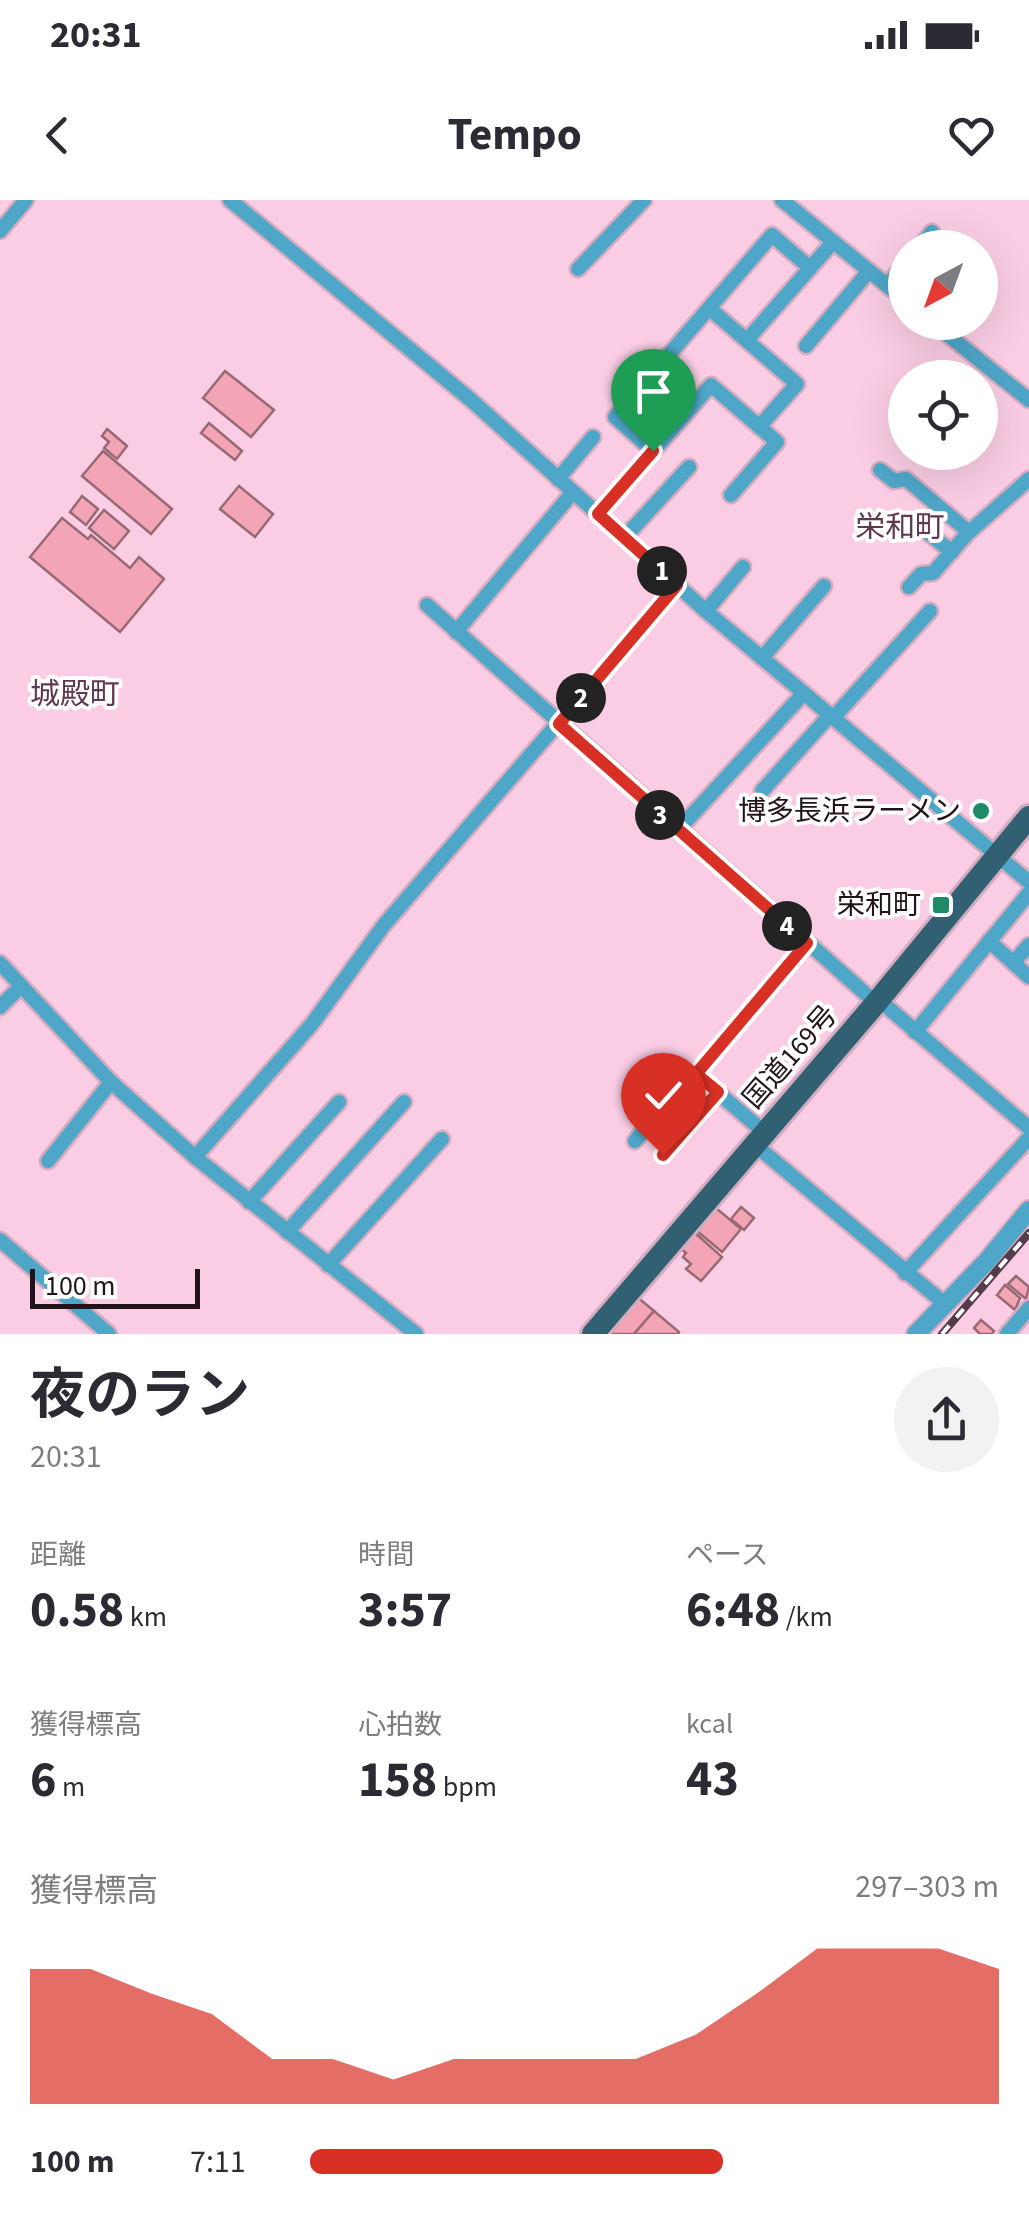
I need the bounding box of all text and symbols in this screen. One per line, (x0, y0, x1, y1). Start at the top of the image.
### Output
text: 20:31 (50, 8, 142, 62)
text: Tempo (447, 103, 582, 167)
icon: back (30, 108, 85, 163)
icon: heart (944, 108, 999, 163)
north arrow (888, 230, 998, 340)
map controls (888, 230, 998, 470)
pin (611, 349, 696, 452)
button: locate (888, 360, 998, 470)
icon: arrive (626, 364, 681, 419)
district label: 栄和町 (855, 506, 945, 549)
pin: 1 (637, 546, 687, 596)
text: 1 (655, 551, 669, 591)
district label: 城殿町 (30, 673, 120, 716)
pin: 2 (556, 673, 606, 723)
text: 2 (574, 678, 588, 718)
pin: 3 (635, 790, 685, 840)
place label: 博多長浜ラーメン (738, 791, 961, 831)
text: 3 (653, 795, 667, 835)
marker: 博多長浜ラーメン (970, 800, 992, 822)
place label: 栄和町 (837, 885, 921, 925)
marker: 栄和町 (930, 894, 952, 916)
pin: 4 (762, 901, 812, 951)
text: 4 (780, 906, 794, 946)
street label: 国道169号 (734, 996, 846, 1118)
pin (621, 1053, 706, 1156)
icon: check (636, 1068, 691, 1123)
scale bar (30, 1264, 200, 1308)
text: 100 m (45, 1266, 116, 1306)
text: 夜のラン (30, 1357, 250, 1435)
button: share (894, 1367, 999, 1472)
text: 20:31 (30, 1434, 102, 1480)
text: 距離 (30, 1535, 86, 1575)
text: 時間 (358, 1535, 414, 1575)
text: ペース (686, 1535, 769, 1575)
text: 0.58 (30, 1575, 124, 1646)
text: 3:57 (358, 1575, 452, 1646)
text: 6:48 (686, 1575, 780, 1646)
text: km (124, 1597, 167, 1637)
text: /km (780, 1597, 833, 1637)
text: kcal (686, 1704, 733, 1744)
text: 獲得標高 (30, 1705, 142, 1745)
text: 心拍数 (358, 1705, 442, 1745)
text: 43 (686, 1744, 739, 1815)
text: 6 (30, 1745, 56, 1816)
text: 158 (358, 1745, 437, 1816)
text: m (56, 1767, 85, 1807)
text: bpm (437, 1767, 497, 1807)
text: 297–303 m (855, 1864, 999, 1910)
text: 獲得標高 (30, 1868, 158, 1914)
text: 100 m (30, 2139, 115, 2185)
text: 7:11 (190, 2139, 246, 2185)

